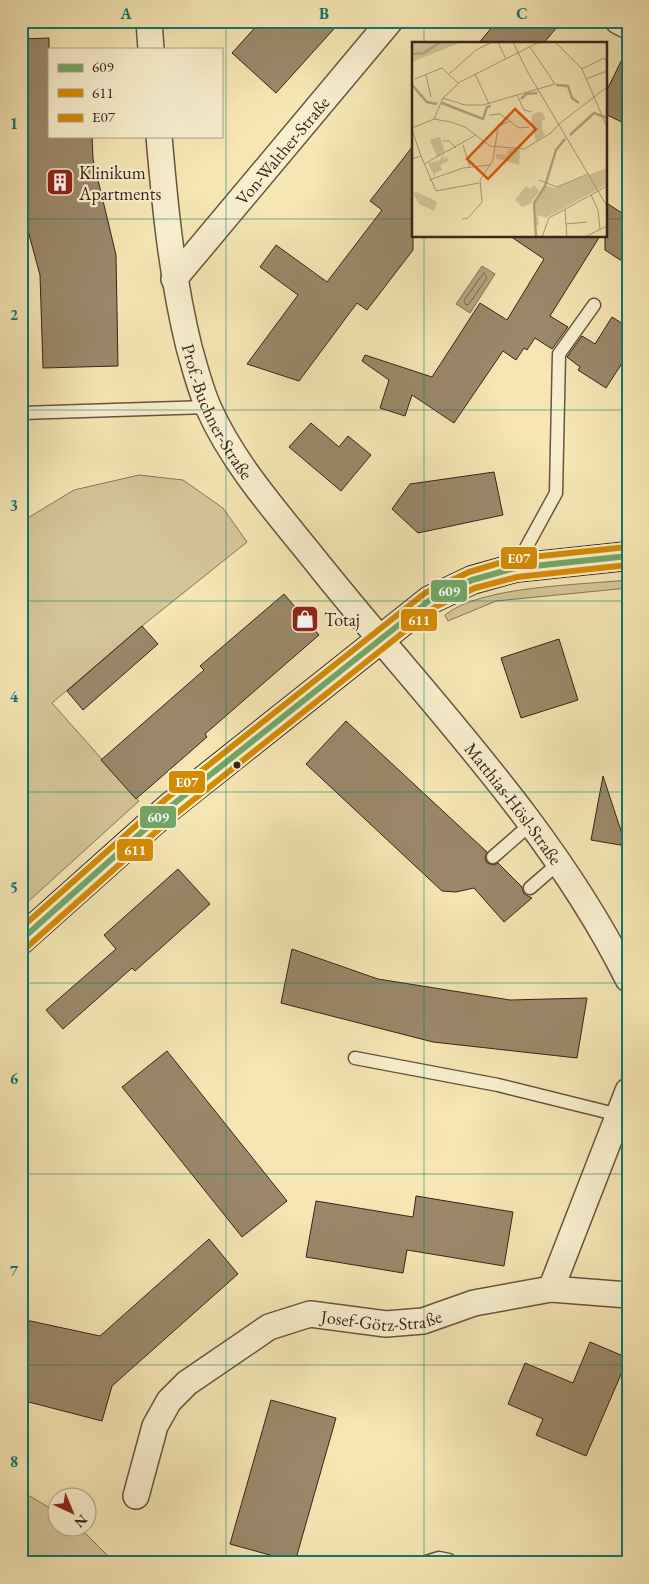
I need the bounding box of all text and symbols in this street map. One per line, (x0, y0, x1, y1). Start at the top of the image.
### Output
text: A (119, 3, 132, 24)
text: B (319, 3, 329, 24)
text: C (516, 3, 528, 24)
inset map (412, 42, 606, 238)
legend (48, 48, 222, 138)
text: 609 (92, 57, 114, 76)
text: 611 (92, 83, 114, 102)
street label: Von-Walther-Straße (230, 91, 334, 209)
text: E07 (92, 107, 116, 126)
text: 1 (10, 113, 18, 134)
place label: Klinikum Apartments (78, 161, 161, 205)
building icon: Klinikum Apartments (45, 167, 75, 197)
text: 2 (10, 304, 19, 325)
street label: Prof.-Buchner-Straße (177, 341, 259, 484)
text: 3 (10, 495, 18, 516)
line badge: E07 (500, 546, 538, 570)
text: E07 (508, 549, 531, 567)
line badge: 609 (430, 579, 468, 603)
text: 609 (438, 582, 461, 600)
shop icon: Totaj (290, 604, 320, 634)
place label: Totaj (324, 608, 360, 631)
line badge: 611 (400, 608, 438, 632)
text: 611 (408, 611, 430, 629)
text: 4 (10, 686, 19, 707)
street label: Matthias-Hösl-Straße (460, 737, 568, 869)
unlabelled marker (232, 760, 242, 770)
line badge: E07 (168, 770, 206, 794)
text: E07 (176, 773, 199, 791)
line badge: 609 (139, 805, 177, 829)
text: 609 (147, 808, 170, 826)
line badge: 611 (116, 838, 154, 862)
text: 611 (124, 841, 146, 859)
text: 5 (10, 877, 18, 898)
text: 6 (10, 1068, 19, 1089)
text: 7 (10, 1260, 19, 1281)
street label: Josef-Götz-Straße (318, 1304, 445, 1336)
text: 8 (10, 1451, 18, 1472)
north arrow (48, 1486, 98, 1536)
text: N (70, 1511, 91, 1532)

